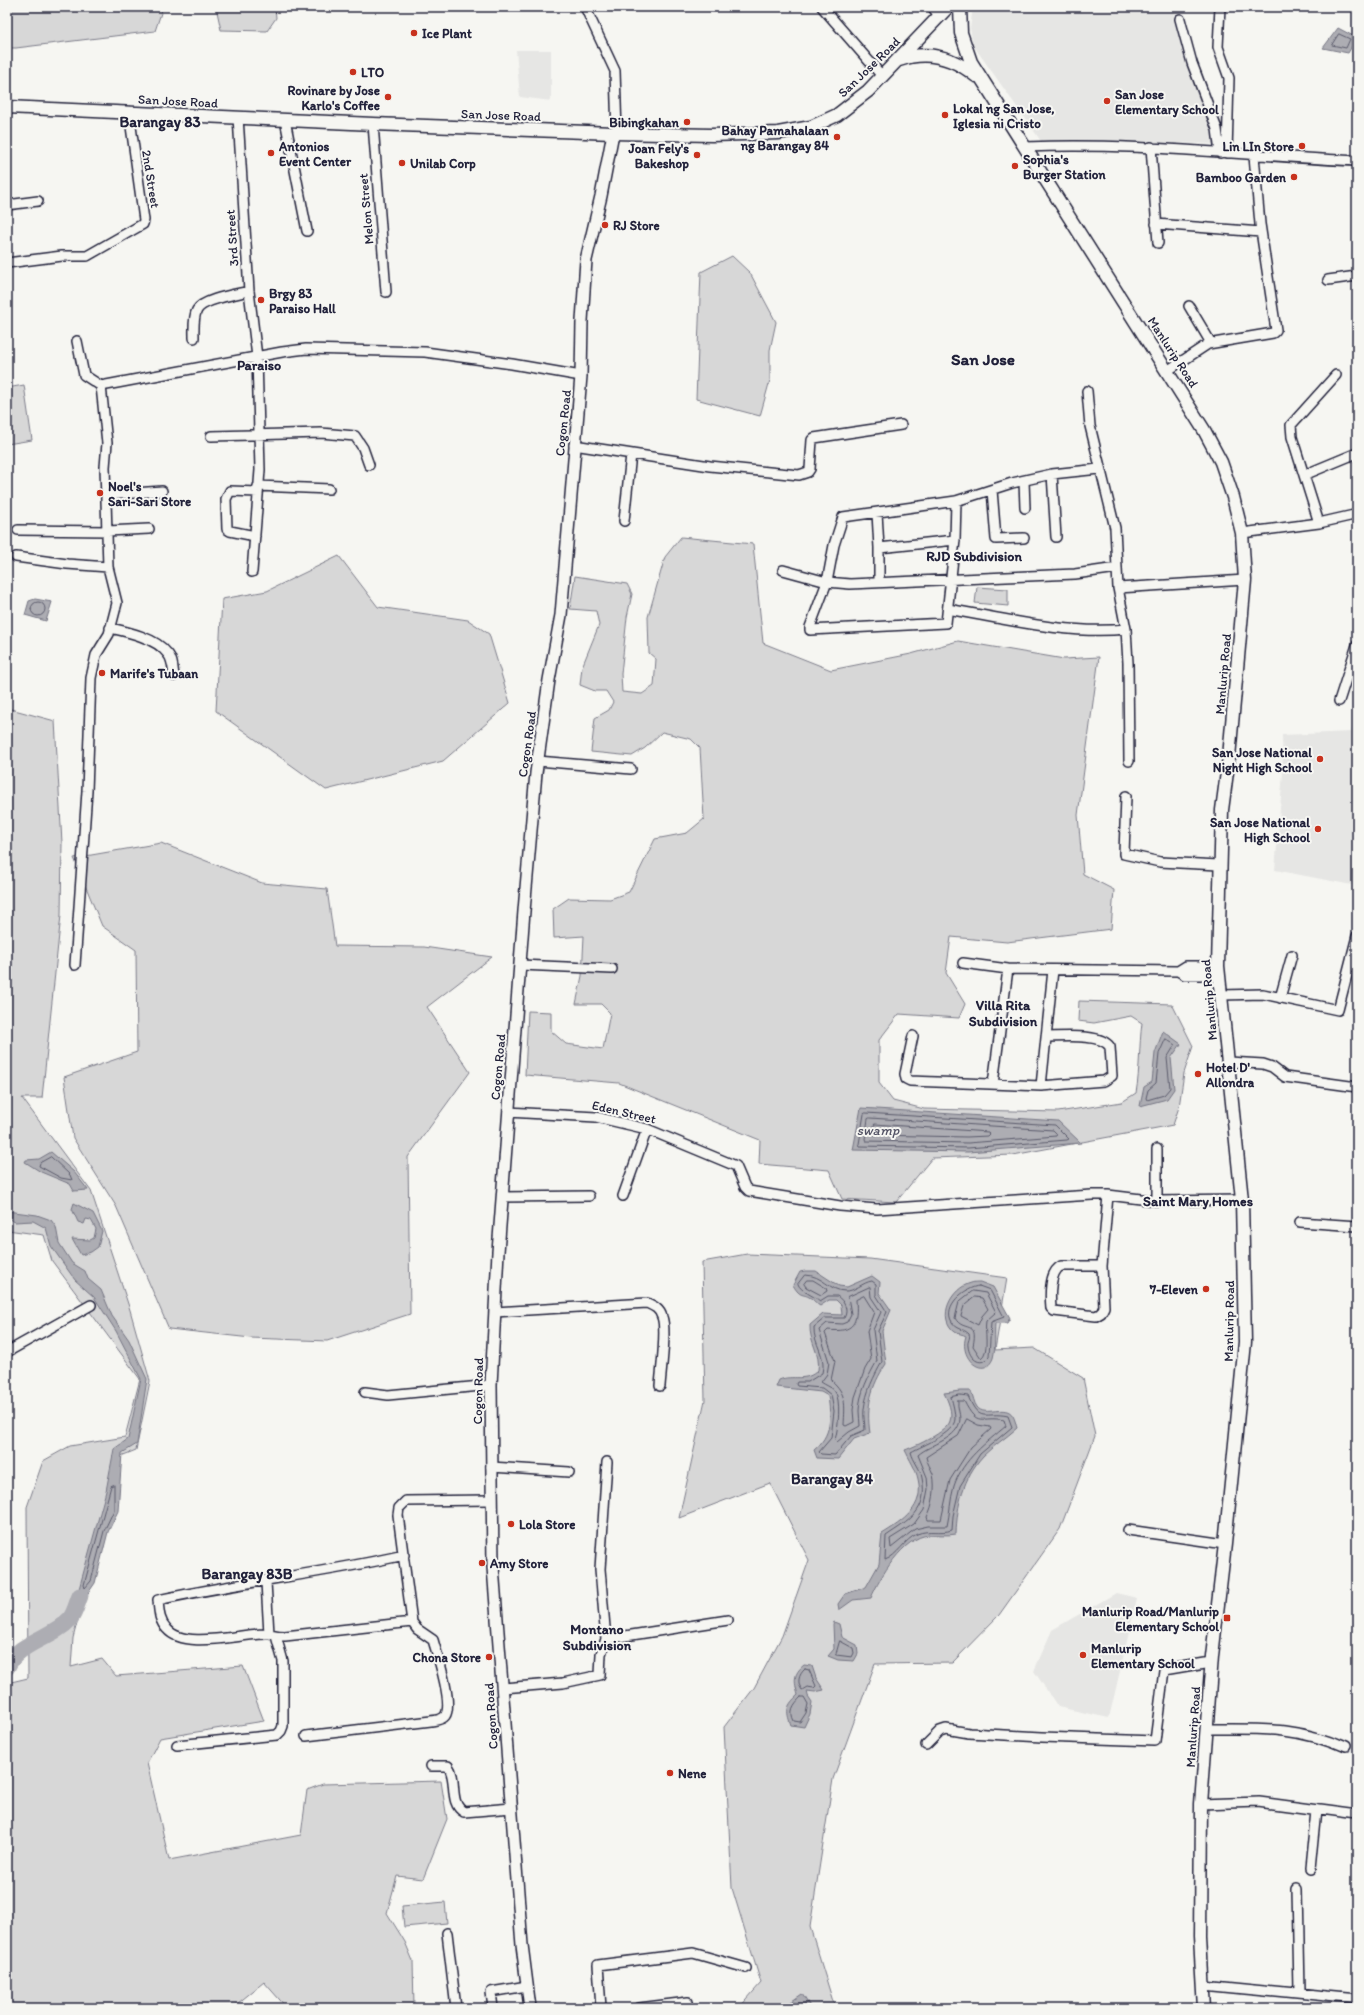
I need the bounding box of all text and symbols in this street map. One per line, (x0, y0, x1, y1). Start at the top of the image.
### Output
place label: Ice Plant (422, 26, 472, 41)
marker: Ice Plant (409, 28, 419, 38)
street label: San Jose Road (835, 34, 903, 100)
place label: LTO (361, 65, 385, 80)
marker: LTO (348, 67, 358, 77)
place label: Rovinare by Jose Karlo's Coffee (287, 83, 380, 113)
place label: San Jose Elementary School (1115, 87, 1219, 118)
street label: San Jose Road (138, 91, 218, 111)
marker: Rovinare by Jose Karlo's Coffee (383, 92, 393, 102)
marker: San Jose Elementary School (1102, 96, 1112, 106)
place label: Lokal ng San Jose, Iglesia ni Cristo (953, 101, 1055, 132)
street label: San Jose Road (461, 106, 541, 124)
marker: Lokal ng San Jose, Iglesia ni Cristo (940, 110, 950, 120)
district label: Barangay 83 (119, 113, 201, 132)
place label: Bibingkahan (609, 115, 680, 131)
marker: Bibingkahan (682, 117, 692, 127)
place label: Bahay Pamahalaan ng Barangay 84 (722, 123, 830, 154)
marker: Bahay Pamahalaan ng Barangay 84 (832, 132, 842, 142)
place label: Antonios Event Center (278, 139, 352, 169)
place label: Lin LIn Store (1222, 139, 1294, 154)
place label: Joan Fely's Bakeshop (628, 141, 689, 172)
marker: Lin LIn Store (1297, 141, 1307, 151)
marker: Antonios Event Center (266, 148, 276, 158)
street label: 2nd Street (139, 149, 163, 209)
marker: Joan Fely's Bakeshop (692, 150, 702, 160)
place label: Sophia's Burger Station (1023, 152, 1106, 183)
place label: Unilab Corp (410, 156, 476, 172)
marker: Unilab Corp (397, 158, 407, 168)
marker: Sophia's Burger Station (1010, 161, 1020, 171)
place label: Bamboo Garden (1196, 170, 1287, 185)
marker: Bamboo Garden (1289, 172, 1299, 182)
street label: Melon Street (355, 173, 377, 245)
street label: 3rd Street (223, 209, 241, 267)
place label: RJ Store (613, 218, 660, 233)
marker: RJ Store (600, 220, 610, 230)
place label: Brgy 83 Paraiso Hall (269, 286, 336, 316)
marker: Brgy 83 Paraiso Hall (256, 295, 266, 305)
street label: Manlurip Road (1145, 314, 1201, 390)
district label: San Jose (951, 349, 1015, 369)
district label: Paraiso (237, 357, 281, 374)
street label: Cogon Road (552, 389, 574, 457)
place label: Noel's Sari-Sari Store (108, 479, 191, 509)
marker: Noel's Sari-Sari Store (95, 488, 105, 498)
district label: RJD Subdivision (926, 548, 1022, 565)
street label: Manlurip Road (1212, 633, 1234, 715)
place label: Marife's Tubaan (110, 666, 199, 681)
marker: Marife's Tubaan (97, 668, 107, 678)
street label: Cogon Road (515, 710, 539, 778)
place label: San Jose National Night High School (1212, 745, 1312, 776)
marker: San Jose National Night High School (1315, 754, 1325, 764)
place label: San Jose National High School (1210, 815, 1310, 846)
marker: San Jose National High School (1313, 824, 1323, 834)
street label: Manlurip Road (1198, 959, 1220, 1041)
district label: Villa Rita Subdivision (969, 997, 1038, 1030)
street label: Cogon Road (488, 1033, 508, 1101)
place label: Hotel D' Allondra (1205, 1060, 1255, 1090)
marker: Hotel D' Allondra (1193, 1069, 1203, 1079)
street label: Eden Street (591, 1097, 657, 1127)
water label: swamp (857, 1122, 900, 1139)
district label: Saint Mary Homes (1143, 1193, 1253, 1210)
street label: Manlurip Road (1221, 1280, 1237, 1362)
place label: 7-Eleven (1149, 1282, 1199, 1297)
marker: 7-Eleven (1201, 1284, 1211, 1294)
street label: Cogon Road (470, 1358, 486, 1424)
district label: Barangay 84 (791, 1470, 873, 1489)
place label: Lola Store (519, 1517, 575, 1532)
marker: Lola Store (506, 1519, 516, 1529)
place label: Amy Store (489, 1556, 548, 1572)
marker: Amy Store (477, 1558, 487, 1568)
district label: Barangay 83B (202, 1565, 293, 1584)
place label: Manlurip Road/Manlurip Elementary School (1082, 1604, 1219, 1635)
marker: Manlurip Road/Manlurip Elementary School (1222, 1613, 1232, 1623)
district label: Montano Subdivision (563, 1621, 632, 1654)
place label: Manlurip Elementary School (1091, 1641, 1195, 1672)
place label: Chona Store (413, 1650, 481, 1665)
marker: Manlurip Elementary School (1078, 1650, 1088, 1660)
marker: Chona Store (484, 1652, 494, 1662)
street label: Cogon Road (481, 1682, 501, 1750)
street label: Manlurip Road (1183, 1686, 1203, 1768)
place label: Nene (678, 1766, 707, 1781)
marker: Nene (665, 1768, 675, 1778)

